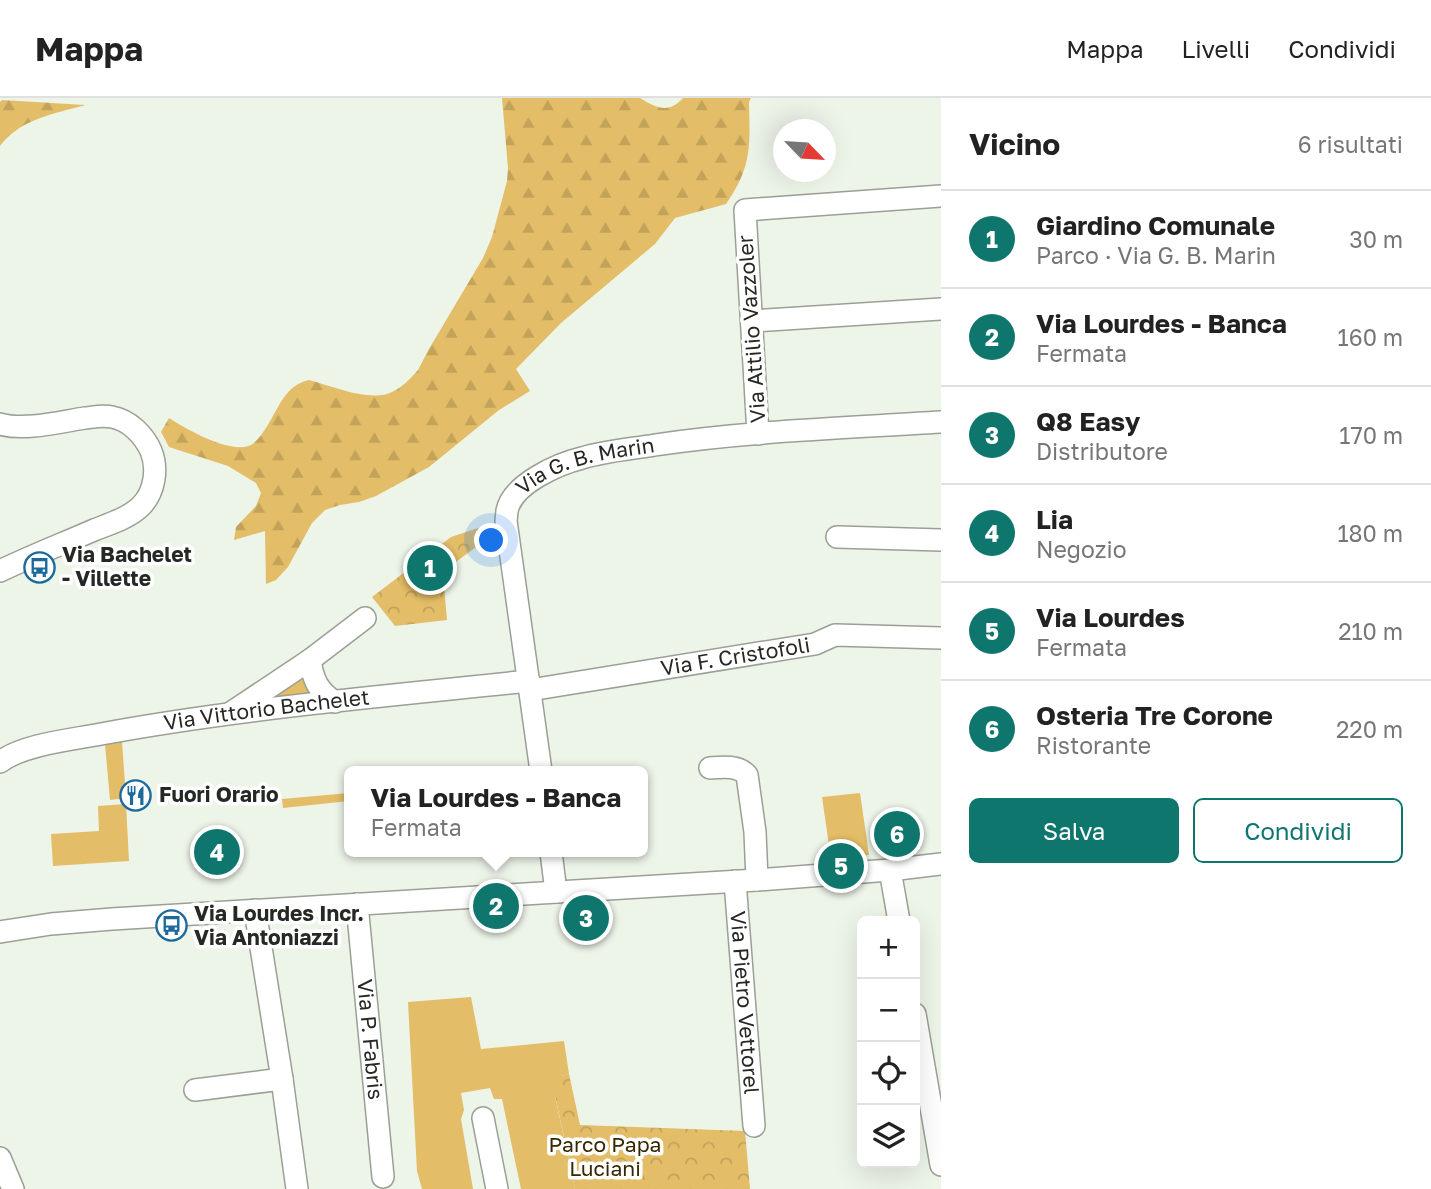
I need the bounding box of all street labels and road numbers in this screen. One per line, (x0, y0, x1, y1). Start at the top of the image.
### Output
street label: Via Attilio Vazzoler (731, 234, 771, 424)
street label: Via G. B. Marin (510, 431, 656, 500)
street label: Via F. Cristofoli (659, 631, 812, 681)
street label: Via Vittorio Bachelet (162, 683, 371, 735)
street label: Via Pietro Vettorel (725, 910, 765, 1095)
street label: Via P. Fabris (352, 978, 390, 1101)

